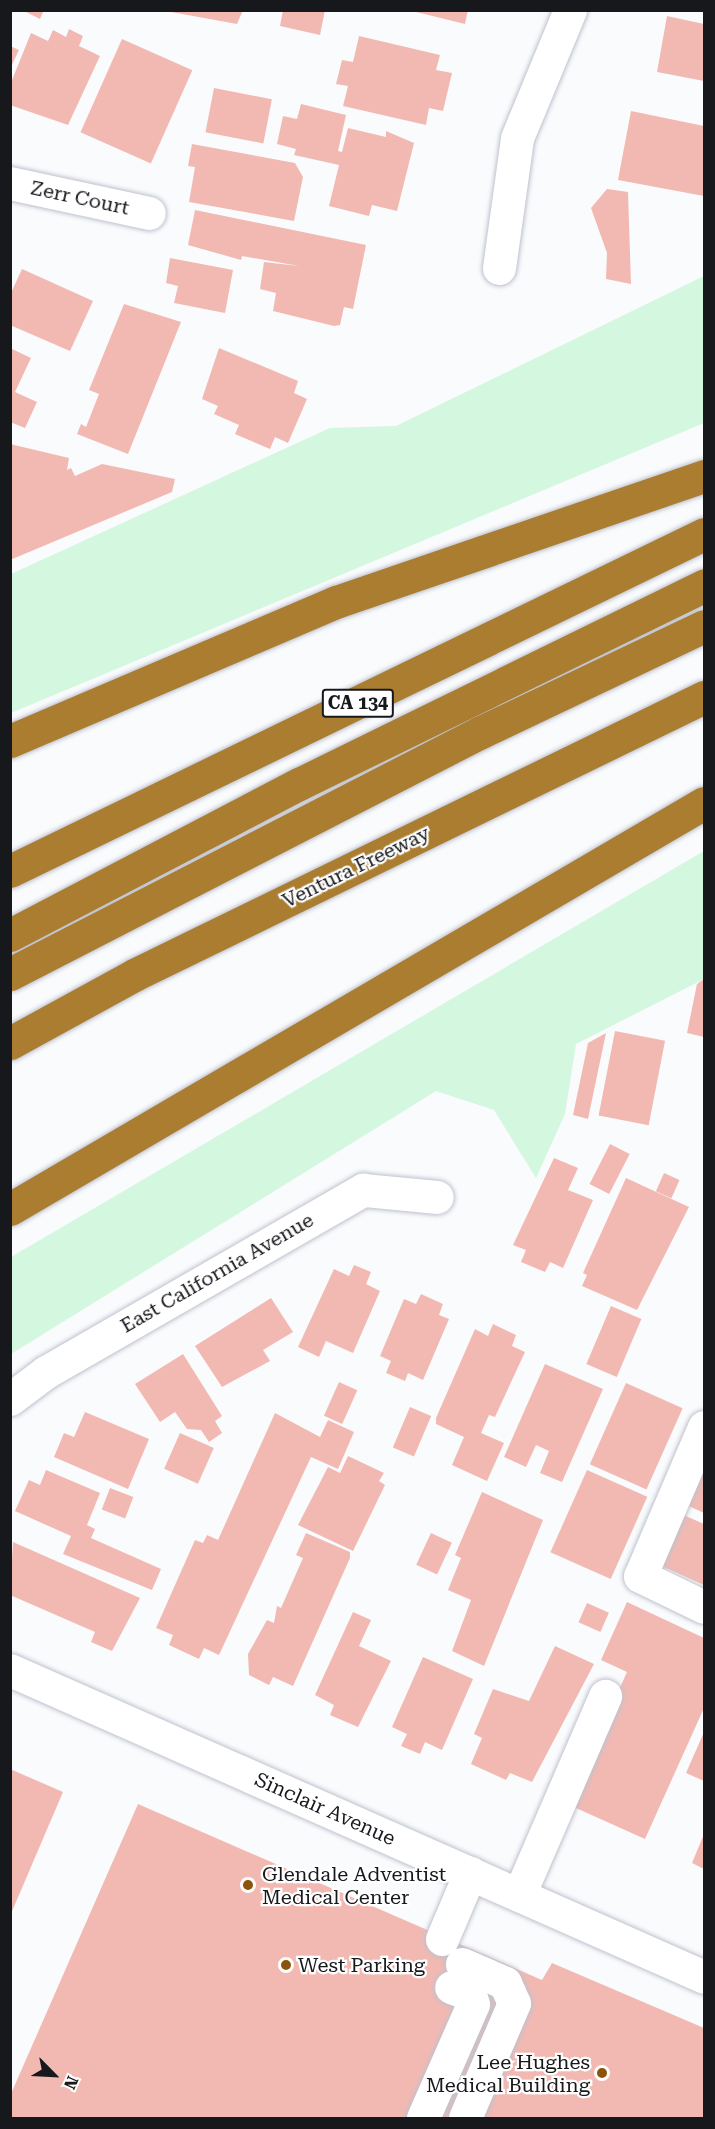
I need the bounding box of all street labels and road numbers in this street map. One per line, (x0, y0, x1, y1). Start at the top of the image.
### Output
street label: Zerr Court (28, 176, 132, 220)
road number: CA 134 (320, 688, 395, 718)
street label: Ventura Freeway (279, 821, 433, 913)
street label: East California Avenue (116, 1208, 318, 1338)
street label: Sinclair Avenue (251, 1767, 399, 1851)

